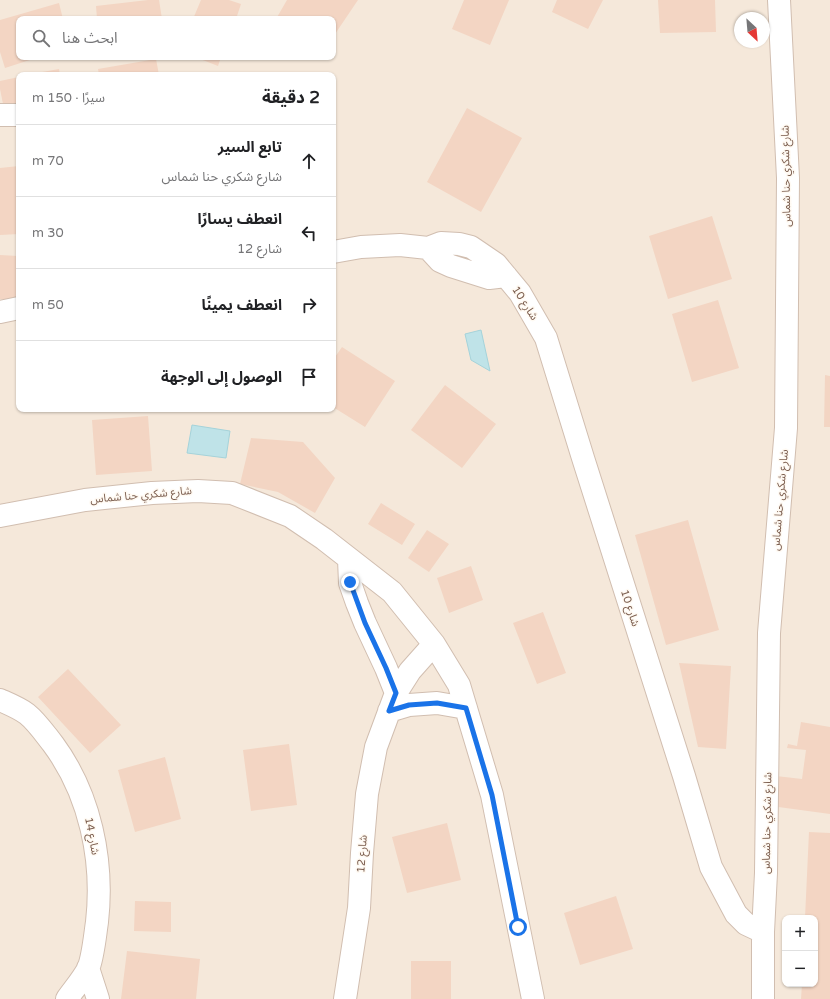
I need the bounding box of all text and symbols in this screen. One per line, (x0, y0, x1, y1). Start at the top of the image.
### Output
north arrow (734, 12, 770, 48)
search box (16, 16, 336, 60)
icon: search (30, 27, 52, 49)
text: ابحث هنا (62, 29, 118, 47)
text: 2 دقيقة (262, 87, 320, 108)
text: سيرًا · 150 m (32, 90, 105, 106)
street label: شارع شكري حنا شماس (779, 125, 796, 227)
text: تابع السير (218, 138, 282, 156)
icon: ahead (298, 150, 320, 172)
text: 70 m (32, 153, 64, 169)
text: شارع شكري حنا شماس (162, 169, 282, 185)
text: انعطف يسارًا (198, 210, 282, 228)
icon: left (298, 222, 320, 244)
text: 30 m (32, 225, 64, 241)
text: شارع 12 (237, 241, 282, 257)
street label: شارع 10 (508, 283, 541, 323)
icon: right (298, 294, 320, 316)
text: انعطف يمينًا (201, 296, 282, 314)
text: 50 m (32, 297, 64, 313)
icon: arrive (298, 366, 320, 388)
text: الوصول إلى الوجهة (161, 368, 282, 386)
street label: شارع شكري حنا شماس (769, 448, 793, 552)
street label: شارع شكري حنا شماس (90, 484, 193, 508)
route end (341, 573, 359, 591)
street label: شارع 10 (617, 588, 642, 629)
street label: شارع شكري حنا شماس (760, 772, 777, 874)
street label: شارع 14 (81, 816, 102, 857)
street label: شارع 12 (354, 834, 371, 874)
map controls (782, 915, 818, 987)
button: + (782, 915, 818, 951)
route start (509, 918, 527, 936)
button: − (782, 951, 818, 987)

